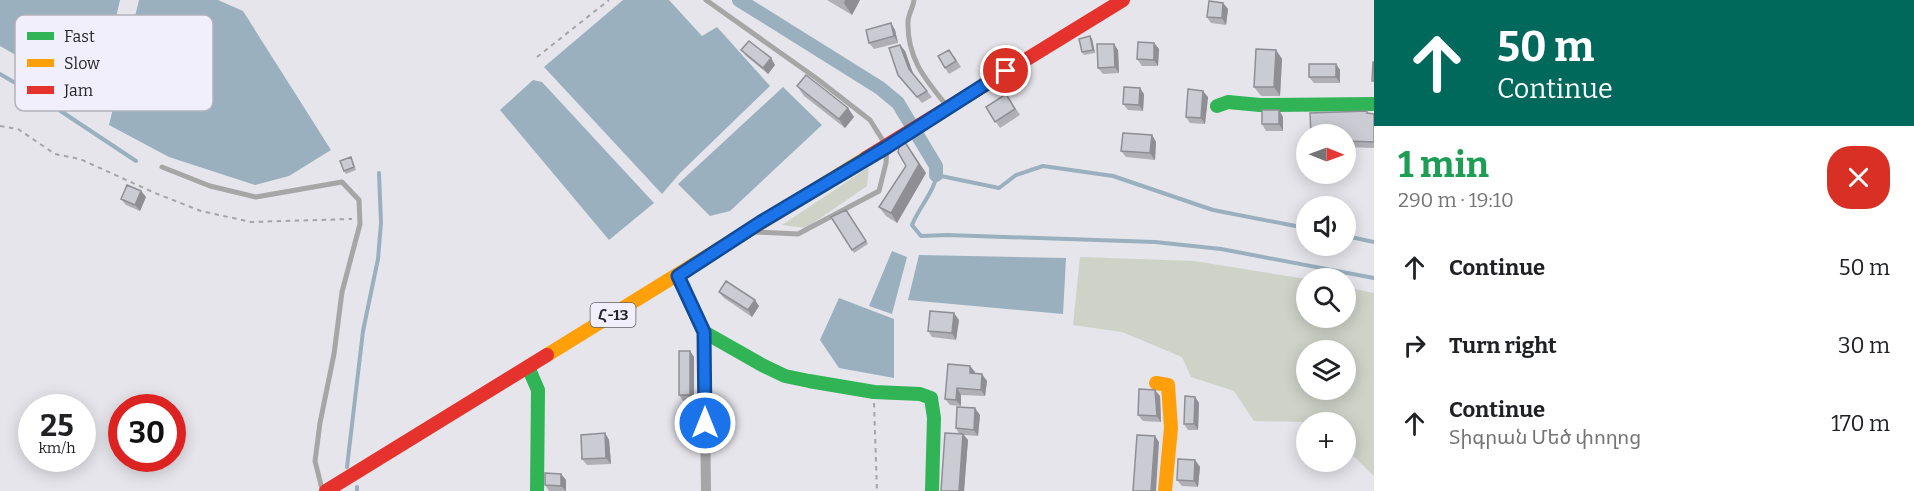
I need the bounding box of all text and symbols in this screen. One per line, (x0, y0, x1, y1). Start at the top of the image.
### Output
legend (15, 15, 213, 111)
text: 50 m (1497, 22, 1594, 72)
icon: ahead (1398, 24, 1476, 102)
text: Fast (64, 27, 95, 46)
pin (980, 45, 1031, 96)
text: Slow (64, 54, 100, 73)
icon: arrive (989, 54, 1022, 87)
text: Continue (1497, 73, 1613, 105)
text: Jam (63, 81, 93, 100)
north arrow (1296, 124, 1356, 184)
map controls (1296, 124, 1356, 472)
text: 1 min (1398, 143, 1489, 187)
button: close (1827, 146, 1890, 209)
text: 290 m · 19:10 (1398, 188, 1514, 212)
button: sound (1296, 196, 1356, 256)
icon: ahead (1398, 251, 1431, 284)
text: Continue (1449, 254, 1545, 281)
text: 50 m (1839, 254, 1890, 281)
button: search (1296, 268, 1356, 328)
road number: Հ-13 (590, 303, 636, 327)
icon: right (1398, 329, 1431, 362)
text: Turn right (1449, 332, 1557, 359)
text: 30 m (1838, 332, 1890, 359)
button: layers (1296, 340, 1356, 400)
position arrow (673, 391, 737, 455)
speed limit sign: 30 (108, 394, 186, 472)
text: Continue (1449, 396, 1545, 423)
icon: ahead (1398, 407, 1431, 440)
text: 25 (40, 408, 74, 444)
text: 170 m (1831, 410, 1890, 437)
button: + (1296, 412, 1356, 472)
text: Տիգրան Մեծ փողոց (1449, 425, 1641, 449)
text: km/h (38, 439, 76, 457)

